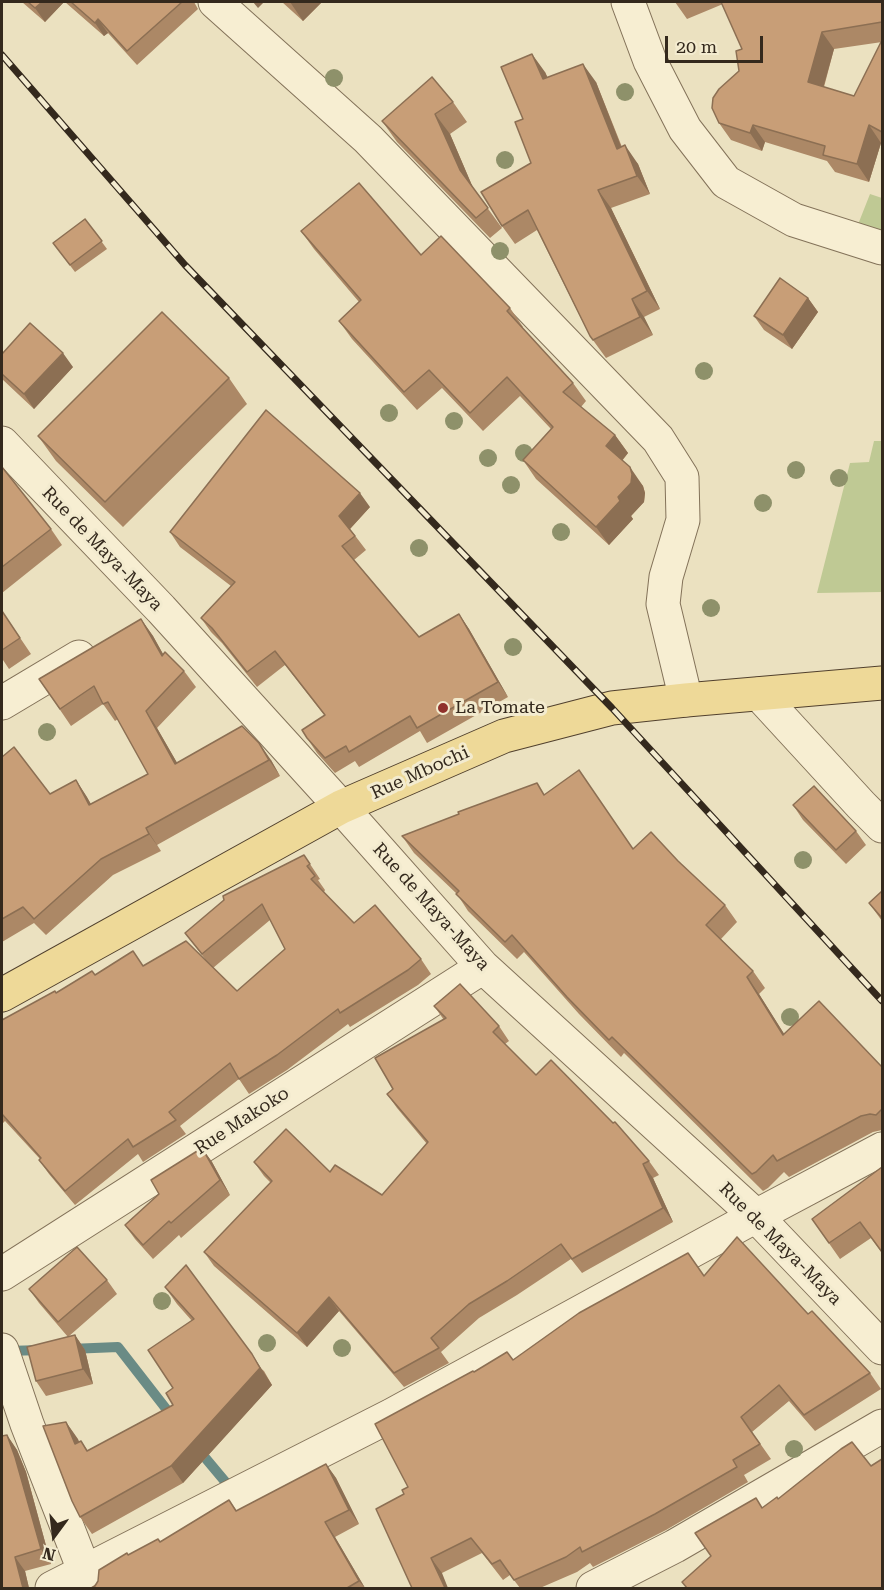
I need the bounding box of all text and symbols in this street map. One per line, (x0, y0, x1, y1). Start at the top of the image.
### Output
scale bar (668, 24, 766, 62)
text: 20 m (676, 36, 717, 57)
street label: Rue de Maya-Maya (37, 482, 167, 616)
place label: La Tomate (455, 697, 545, 719)
marker: La Tomate (436, 701, 450, 715)
street label: Rue Mbochi (368, 742, 472, 804)
street label: Rue de Maya-Maya (368, 839, 494, 975)
street label: Rue Makoko (191, 1082, 293, 1160)
street label: Rue de Maya-Maya (714, 1178, 846, 1310)
north arrow (24, 1506, 84, 1566)
text: N (41, 1543, 58, 1565)

